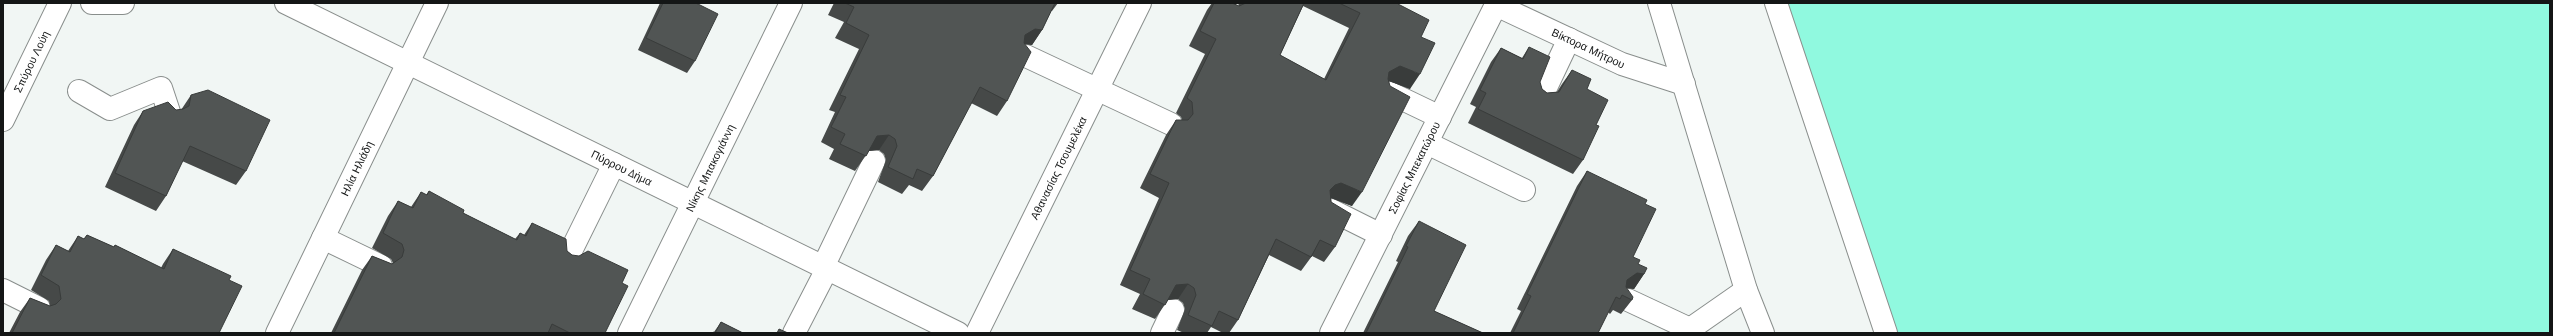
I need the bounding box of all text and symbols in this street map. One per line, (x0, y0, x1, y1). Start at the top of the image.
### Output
street label: Βίκτορα Μήτρου (1550, 25, 1627, 71)
street label: Σπύρου Λούη (10, 28, 52, 95)
street label: Αθανασίας Τσουμελέκα (1027, 114, 1090, 222)
street label: Σοφίας Μπεκατώρου (1385, 119, 1443, 216)
street label: Νίκης Μπακογιάννη (683, 122, 738, 214)
street label: Ηλία Ηλιάδη (338, 138, 376, 198)
street label: Πύρρου Δήμα (589, 147, 655, 189)

